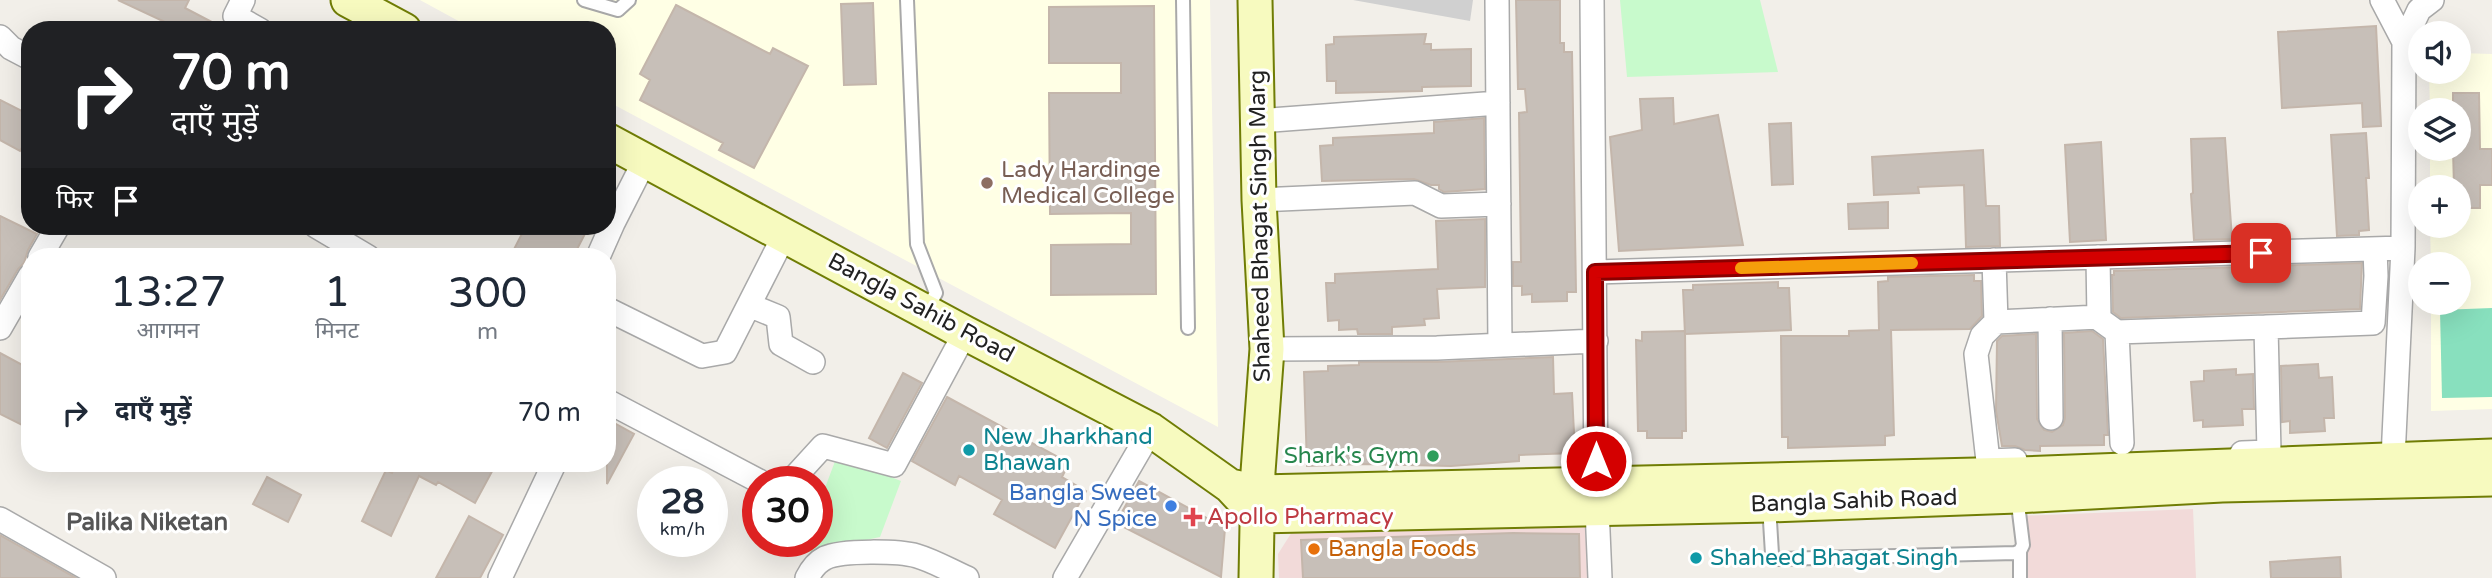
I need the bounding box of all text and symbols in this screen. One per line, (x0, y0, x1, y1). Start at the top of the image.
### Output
map controls (2408, 21, 2471, 315)
button: sound (2408, 21, 2471, 84)
text: 70 m (171, 44, 290, 103)
icon: right (56, 49, 147, 140)
street label: Shaheed Bhagat Singh Marg (1243, 70, 1277, 382)
button: layers (2408, 98, 2471, 161)
text: दाएँ मुड़ें (171, 104, 259, 142)
place label: Lady Hardinge Medical College (1001, 156, 1175, 210)
marker: Lady Hardinge Medical College (979, 175, 995, 191)
button: + (2408, 175, 2471, 238)
icon: arrive (107, 182, 145, 220)
text: फिर (56, 184, 93, 215)
pin (2231, 223, 2291, 283)
icon: arrive (2242, 234, 2280, 272)
street label: Bangla Sahib Road (823, 247, 1019, 369)
button: − (2408, 252, 2471, 315)
text: 13:27 (110, 267, 226, 318)
text: 1 (324, 267, 350, 318)
text: 300 (448, 268, 527, 319)
text: आगमन (137, 317, 200, 345)
text: मिनट (315, 317, 359, 345)
text: m (477, 318, 498, 346)
icon: right (56, 394, 94, 432)
text: दाएँ मुड़ें (115, 395, 192, 426)
text: 70 m (518, 397, 581, 428)
place label: New Jharkhand Bhawan (983, 423, 1153, 477)
position arrow (1559, 424, 1633, 498)
marker: New Jharkhand Bhawan (961, 442, 977, 458)
place label: Shark's Gym (1284, 442, 1419, 470)
marker: Shark's Gym (1425, 448, 1441, 464)
speed limit sign: 30 (742, 466, 833, 557)
place label: Bangla Sweet N Spice (1009, 479, 1157, 533)
text: 28 (661, 481, 704, 523)
street label: Bangla Sahib Road (1750, 483, 1958, 519)
marker: Bangla Sweet N Spice (1163, 498, 1179, 514)
place label: Apollo Pharmacy (1207, 503, 1394, 531)
district label: Palika Niketan (66, 508, 228, 537)
marker: Apollo Pharmacy (1185, 509, 1201, 525)
text: km/h (660, 518, 705, 540)
place label: Bangla Foods (1328, 535, 1477, 563)
marker: Bangla Foods (1306, 541, 1322, 557)
place label: Shaheed Bhagat Singh (1710, 544, 1958, 572)
marker: Shaheed Bhagat Singh (1688, 550, 1704, 566)

